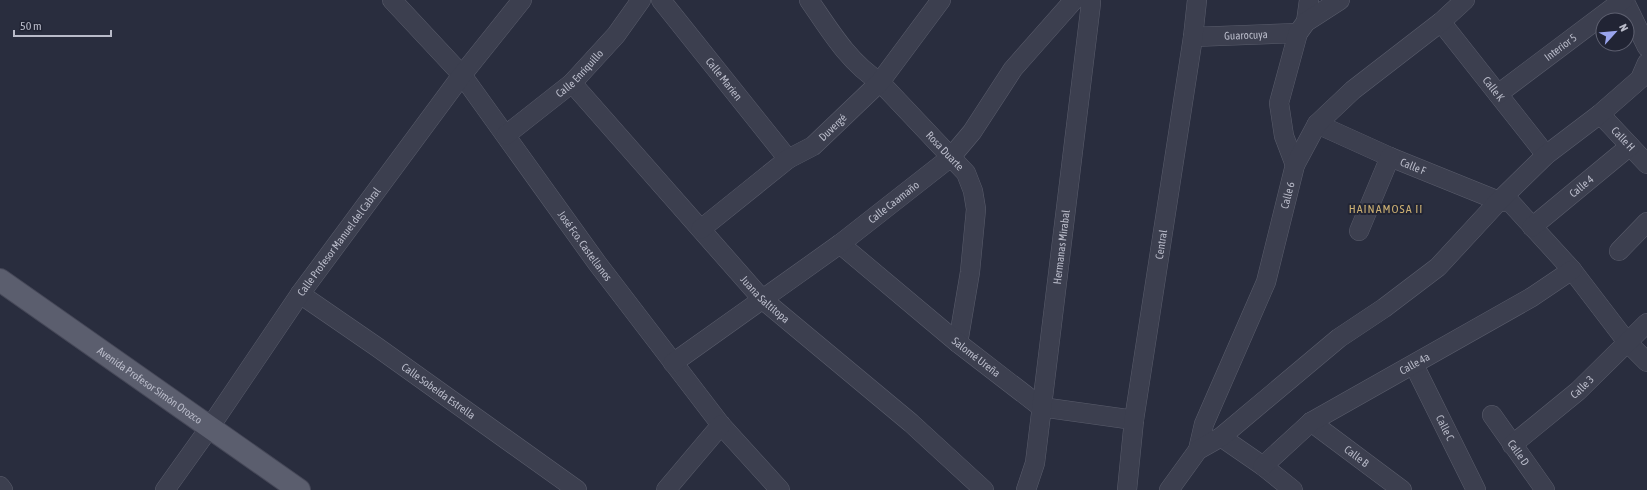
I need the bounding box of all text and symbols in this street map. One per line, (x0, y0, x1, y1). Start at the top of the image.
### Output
scale bar (14, 12, 111, 38)
north arrow (1595, 12, 1635, 52)
text: 50 m (20, 19, 42, 33)
text: N (1617, 22, 1631, 33)
street label: Guarocuya (1224, 28, 1268, 42)
street label: Interior 5 (1542, 31, 1579, 63)
street label: Calle Enriquillo (553, 47, 606, 100)
street label: Calle Marien (703, 55, 745, 103)
street label: Calle K (1480, 74, 1507, 104)
street label: Duvergé (816, 111, 849, 143)
street label: Calle H (1609, 124, 1637, 153)
street label: Rosa Duarte (924, 129, 966, 173)
street label: Calle F (1398, 156, 1428, 177)
street label: Calle 4 (1567, 173, 1596, 200)
street label: Calle Caamaño (866, 179, 921, 226)
street label: Calle 6 (1278, 180, 1297, 210)
street label: Calle Profesor Manuel del Cabral (295, 185, 383, 298)
district label: HAINAMOSA II (1349, 202, 1423, 216)
street label: José Fco. Castellanos (556, 209, 614, 283)
street label: Hermanas Mirabal (1051, 209, 1072, 285)
street label: Central (1153, 229, 1169, 260)
street label: Juana Saltitopa (738, 273, 792, 325)
street label: Salomé Ureña (950, 335, 1003, 379)
street label: Avenida Profesor Simón Orozco (95, 344, 204, 426)
street label: Calle 4a (1397, 350, 1432, 377)
street label: Calle Sobeida Estrella (399, 361, 478, 421)
street label: Calle 3 (1568, 373, 1596, 401)
street label: Calle C (1434, 413, 1457, 443)
street label: Calle D (1505, 437, 1532, 468)
street label: Calle B (1342, 443, 1372, 470)

